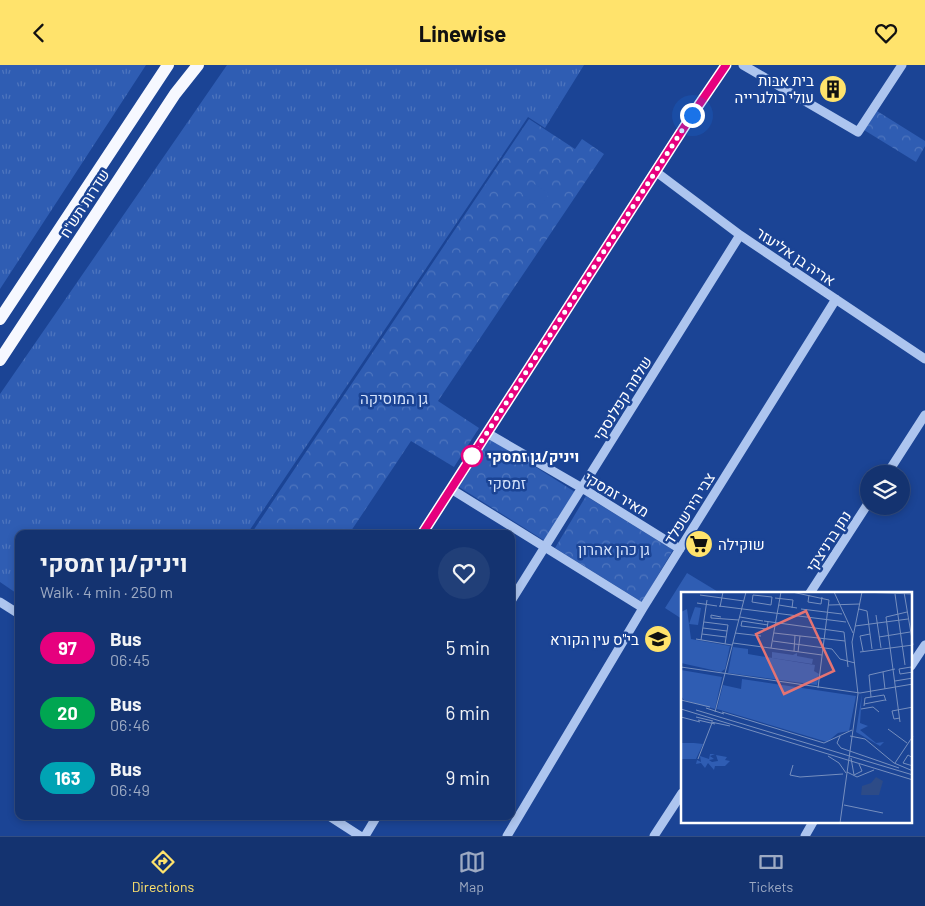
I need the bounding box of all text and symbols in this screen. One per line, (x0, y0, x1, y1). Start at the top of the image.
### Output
icon: back (25, 19, 53, 47)
icon: heart (872, 19, 900, 47)
text: Linewise (419, 20, 506, 46)
place label: בית אבות עולי בולגרייה (735, 71, 814, 106)
building icon: בית אבות עולי בולגרייה (818, 74, 848, 104)
your location (680, 103, 705, 128)
street label: שדרות תש"ח (55, 165, 113, 241)
street label: אריה בן אליעזר (753, 223, 839, 289)
street label: שלמה קפלנסקי (589, 352, 655, 444)
park label: גן המוסיקה (360, 389, 428, 407)
marker: ויניק/גן זמסקי (461, 445, 483, 467)
place label: ויניק/גן זמסקי (487, 447, 579, 465)
map controls (860, 465, 910, 515)
button: layers (860, 465, 910, 515)
street label: מאיר זמסקי (581, 468, 653, 520)
street label: צבי הירשפלד (660, 469, 718, 547)
park label: זמסקי (488, 474, 526, 492)
street label: נתן ברניצקי (802, 507, 854, 575)
supermarket icon: שוקילה (684, 529, 714, 559)
place label: שוקילה (718, 535, 765, 553)
park label: גן כהן אהרון (578, 540, 650, 558)
button: heart (438, 547, 490, 599)
text: ויניק/גן זמסקי (40, 548, 188, 577)
text: Walk · 4 min · 250 m (40, 582, 173, 601)
inset map (681, 592, 912, 823)
school or university icon: בי"ס עין הקורא (643, 624, 673, 654)
text: Bus (110, 627, 142, 650)
place label: בי"ס עין הקורא (550, 630, 639, 648)
text: 5 min (446, 636, 490, 659)
text: 97 (58, 637, 77, 659)
text: 06:45 (110, 650, 150, 669)
text: Bus (110, 692, 142, 715)
text: 6 min (446, 701, 490, 724)
text: 20 (57, 702, 78, 724)
text: 06:46 (110, 715, 150, 734)
text: Bus (110, 757, 142, 780)
text: 9 min (446, 766, 490, 789)
text: 163 (55, 767, 80, 789)
text: 06:49 (110, 780, 150, 799)
tab: Directions (132, 848, 194, 895)
tab: Map (458, 848, 486, 895)
tab: Tickets (749, 848, 793, 895)

